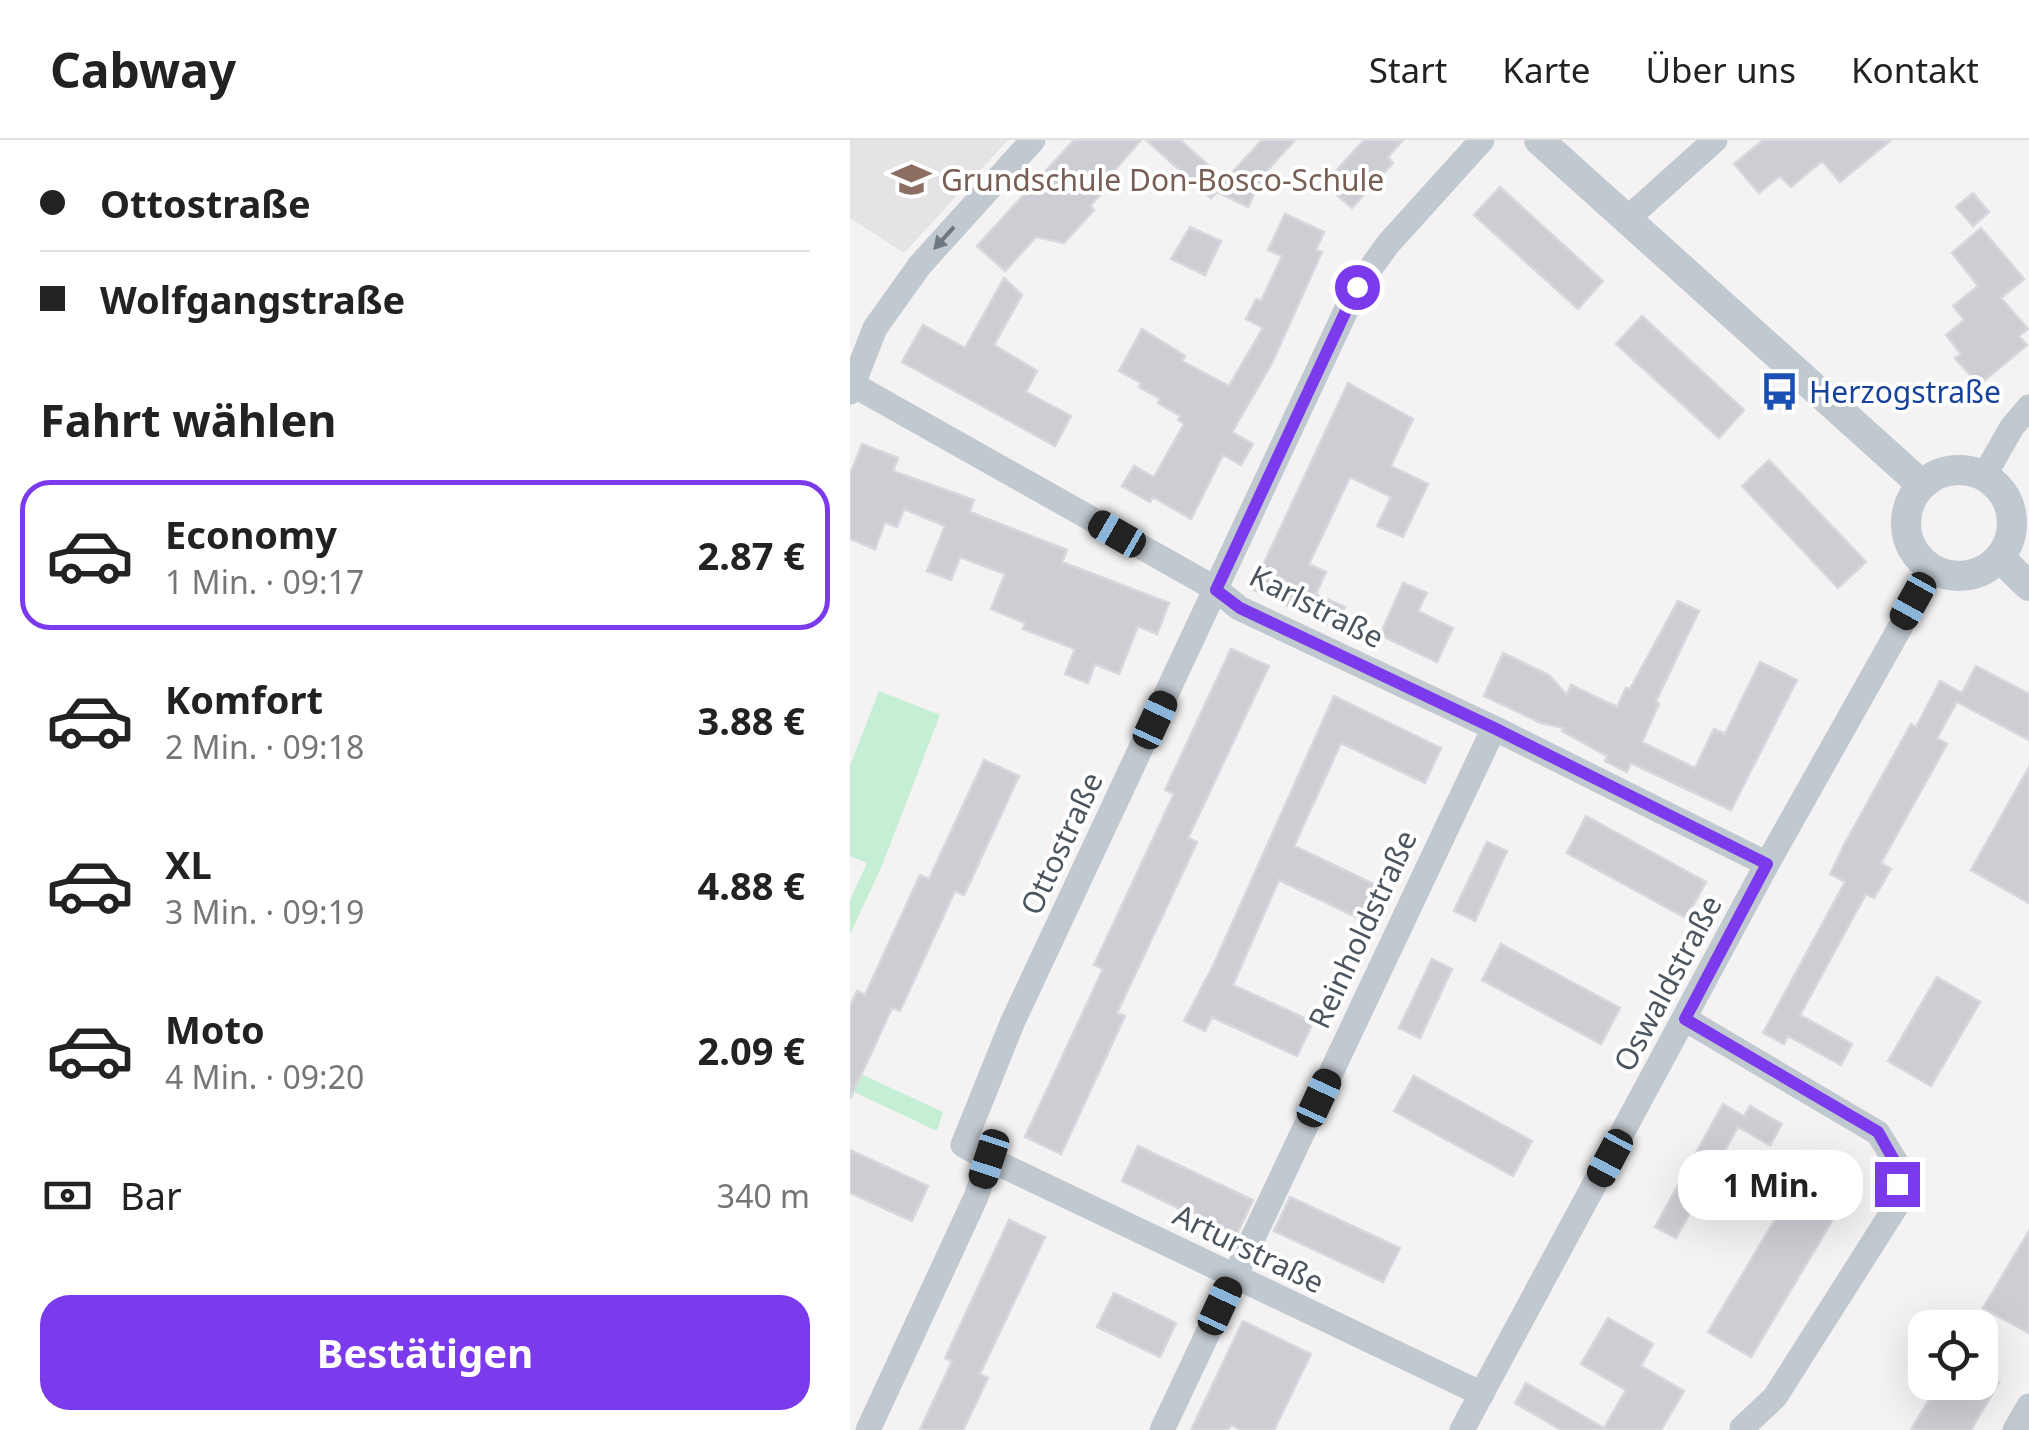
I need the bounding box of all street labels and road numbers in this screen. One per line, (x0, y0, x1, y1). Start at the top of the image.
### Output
street label: Karlstraße (1243, 555, 1391, 657)
street label: Ottostraße (1010, 765, 1112, 921)
street label: Reinholdstraße (1298, 823, 1426, 1035)
street label: Oswaldstraße (1603, 888, 1731, 1078)
street label: Arturstraße (1167, 1194, 1331, 1302)

